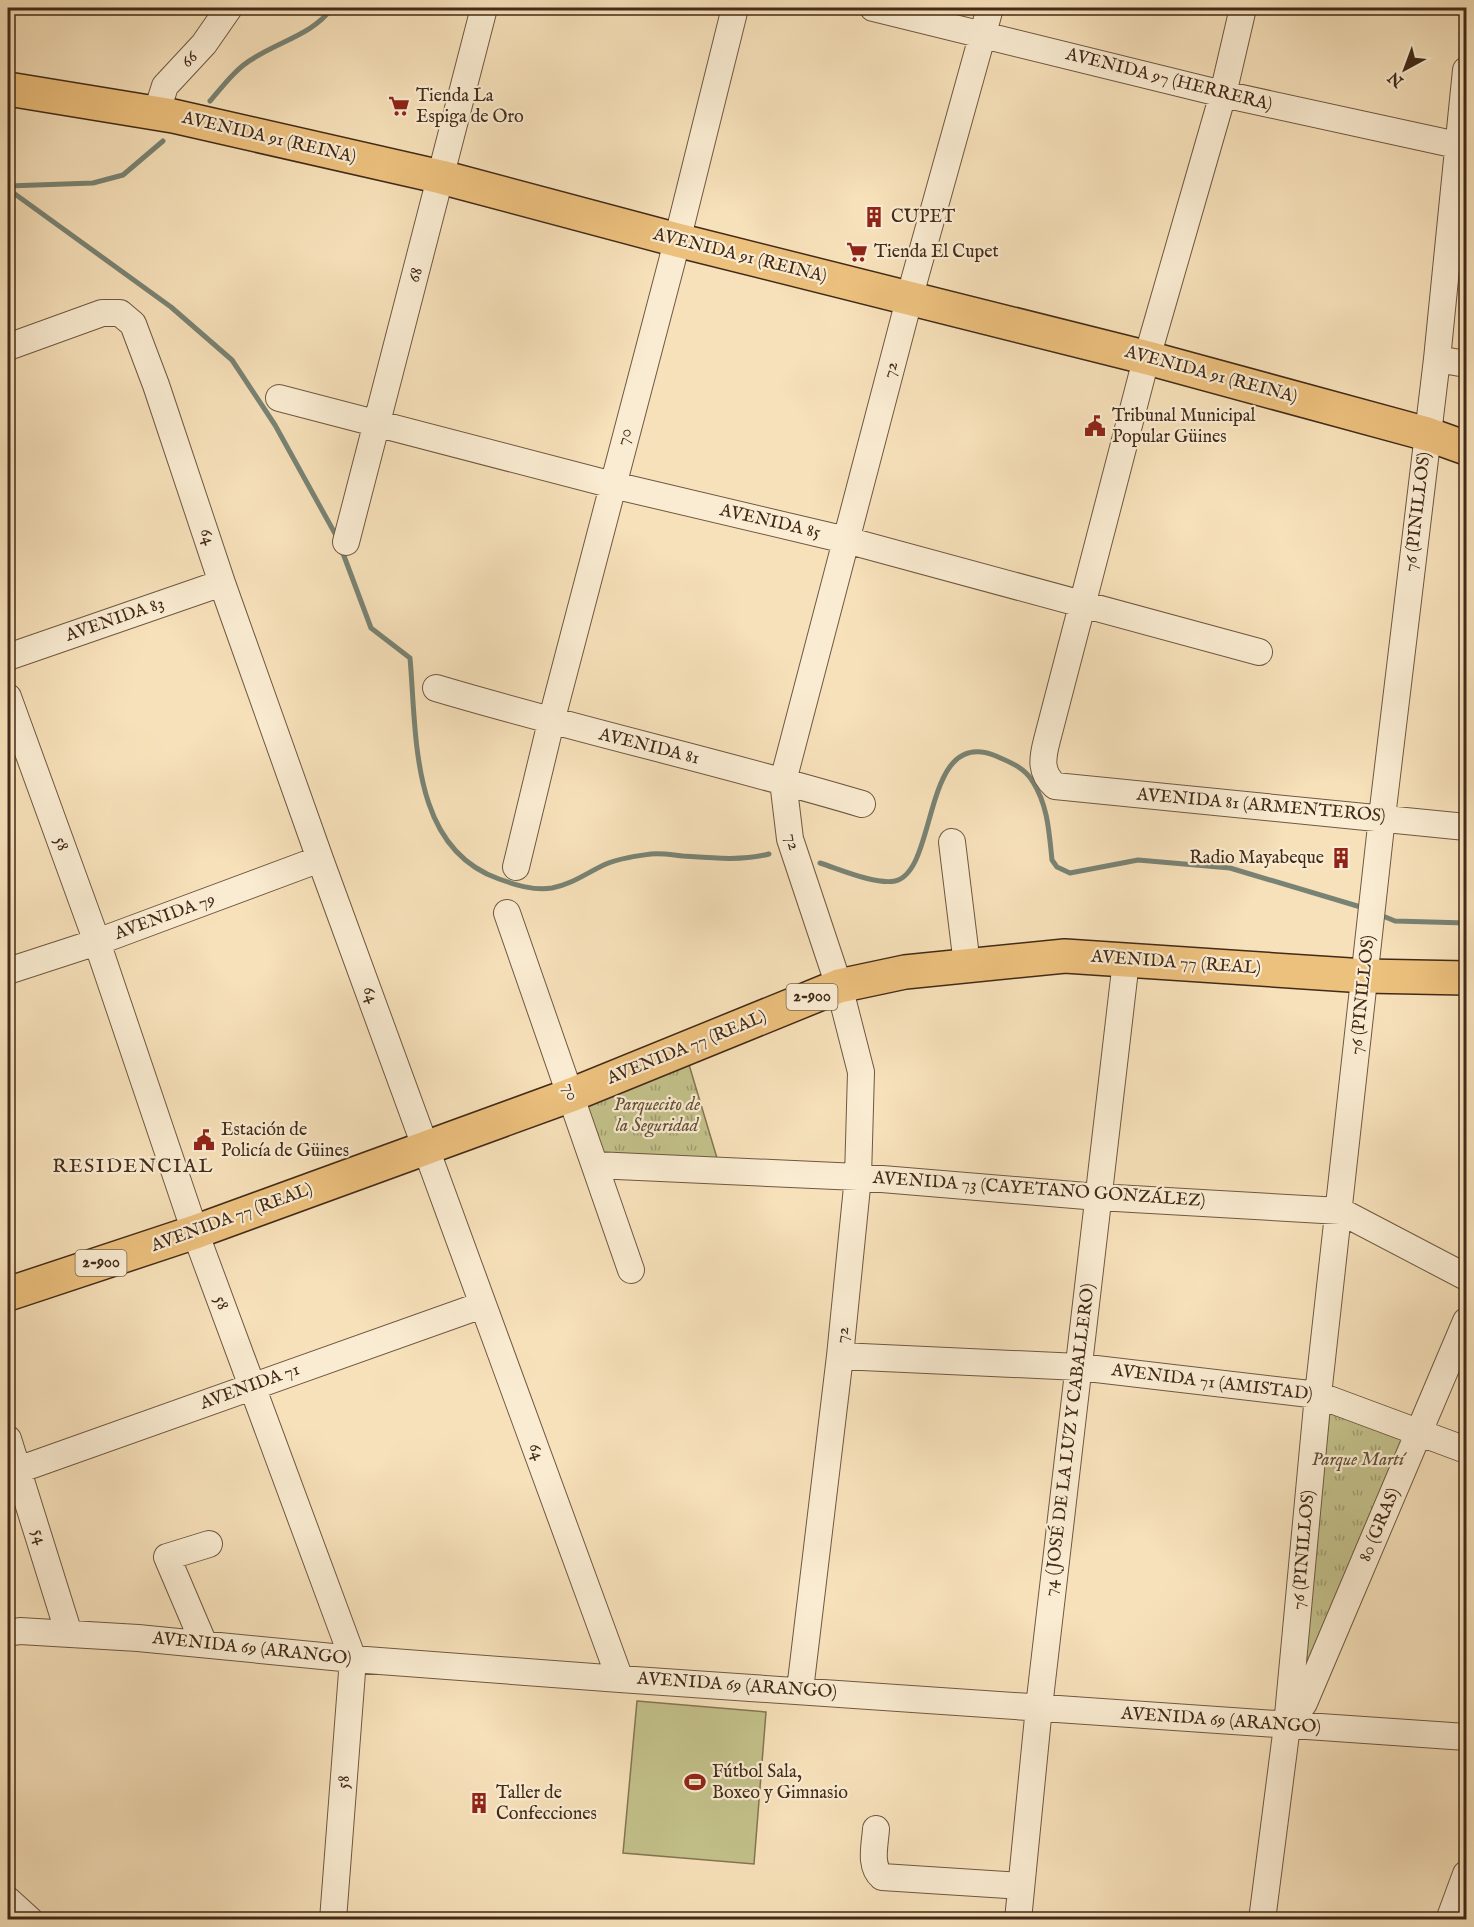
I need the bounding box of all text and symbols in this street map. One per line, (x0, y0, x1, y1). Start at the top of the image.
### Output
north arrow (1375, 39, 1435, 99)
street label: AVENIDA 97 (HERRERA) (1062, 43, 1275, 117)
street label: 66 (176, 46, 204, 73)
text: N (1385, 67, 1409, 92)
place label: Tienda La Espiga de Oro (416, 85, 524, 129)
supermarket icon: Tienda La Espiga de Oro (387, 94, 411, 118)
street label: AVENIDA 91 (REINA) (179, 107, 358, 169)
building icon: CUPET (862, 205, 886, 229)
place label: CUPET (891, 206, 955, 229)
street label: AVENIDA 91 (REINA) (650, 223, 829, 289)
supermarket icon: Tienda El Cupet (845, 240, 869, 264)
place label: Tienda El Cupet (874, 241, 999, 264)
street label: 68 (403, 265, 429, 285)
street label: AVENIDA 91 (REINA) (1121, 341, 1300, 409)
street label: 72 (878, 359, 904, 381)
place label: Tribunal Municipal Popular Güines (1112, 405, 1256, 449)
public building icon: Tribunal Municipal Popular Güines (1083, 414, 1107, 438)
street label: 70 (612, 426, 638, 448)
street label: 76 (PINILLOS) (1399, 451, 1437, 573)
street label: AVENIDA 85 (716, 499, 823, 545)
street label: 64 (194, 526, 221, 549)
street label: AVENIDA 83 (62, 592, 167, 648)
street label: AVENIDA 81 (595, 723, 702, 771)
street label: AVENIDA 81 (ARMENTEROS) (1135, 784, 1386, 828)
street label: 72 (779, 831, 805, 853)
street label: 58 (48, 834, 74, 854)
building icon: Radio Mayabeque (1329, 846, 1353, 870)
place label: Radio Mayabeque (1189, 847, 1324, 870)
street label: AVENIDA 79 (111, 888, 218, 946)
street label: 76 (PINILLOS) (1345, 934, 1381, 1056)
street label: AVENIDA 77 (REAL) (1089, 946, 1262, 980)
street label: 64 (356, 983, 384, 1007)
road number: 2-900 (786, 984, 838, 1010)
street label: AVENIDA 77 (REAL) (603, 1005, 770, 1091)
street label: 70 (556, 1080, 584, 1104)
park label: Parquecito de la Seguridad (614, 1094, 700, 1138)
place label: Estación de Policía de Güines (221, 1119, 349, 1163)
public building icon: Estación de Policía de Güines (192, 1128, 216, 1152)
district label: RESIDENCIAL (52, 1154, 214, 1179)
street label: AVENIDA 73 (CAYETANO GONZÁLEZ) (871, 1165, 1206, 1213)
street label: AVENIDA 77 (REAL) (147, 1178, 316, 1258)
road number: 2-900 (76, 1250, 126, 1276)
street label: 74 (JOSÉ DE LA LUZ Y CABALLERO) (1037, 1282, 1101, 1598)
street label: 58 (208, 1293, 234, 1313)
street label: 72 (831, 1325, 855, 1345)
street label: AVENIDA 71 (196, 1358, 303, 1416)
street label: AVENIDA 71 (AMISTAD) (1109, 1359, 1314, 1407)
street label: 64 (522, 1440, 550, 1464)
park label: Parque Martí (1312, 1449, 1407, 1472)
street label: 80 (GRAS) (1354, 1484, 1406, 1566)
street label: 76 (PINILLOS) (1287, 1489, 1321, 1611)
street label: 54 (26, 1526, 52, 1548)
street label: AVENIDA 69 (ARANGO) (150, 1627, 353, 1671)
street label: AVENIDA 69 (ARANGO) (635, 1667, 838, 1704)
street label: AVENIDA 69 (ARANGO) (1119, 1702, 1322, 1739)
place label: Fútbol Sala, Boxeo y Gimnasio (712, 1761, 848, 1805)
sports icon: Fútbol Sala, Boxeo y Gimnasio (683, 1770, 707, 1794)
street label: 58 (332, 1774, 356, 1790)
place label: Taller de Confecciones (496, 1782, 597, 1826)
building icon: Taller de Confecciones (467, 1791, 491, 1815)

